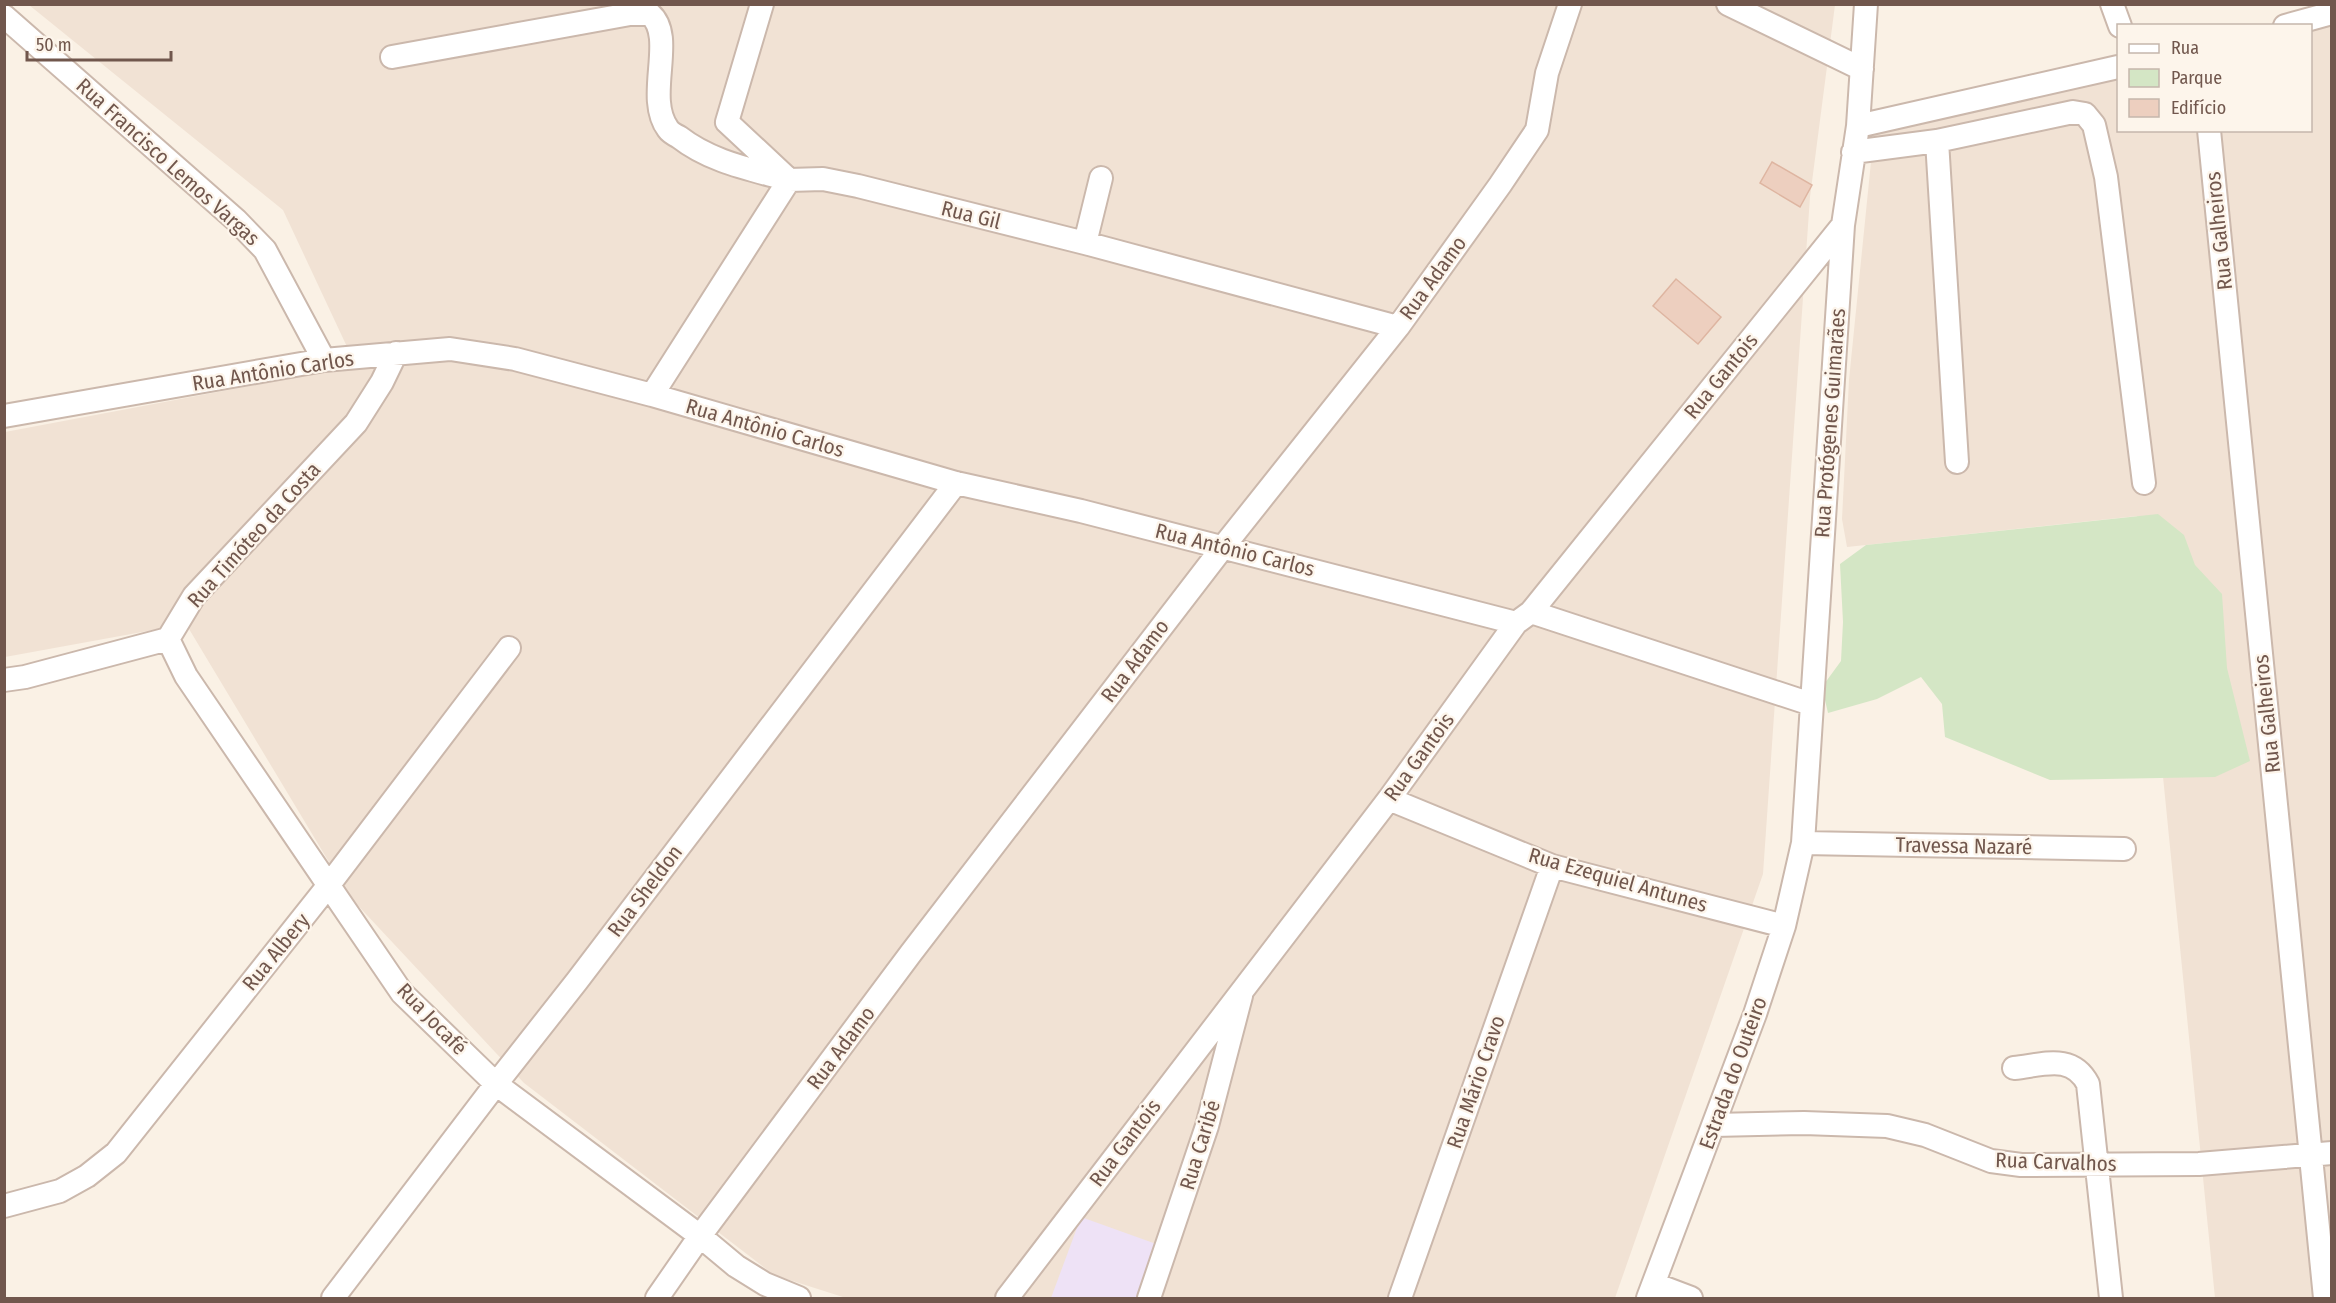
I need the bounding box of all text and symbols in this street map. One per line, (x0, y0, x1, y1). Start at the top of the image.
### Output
scale bar (27, 24, 171, 62)
legend (2117, 24, 2312, 132)
text: 50 m (36, 34, 72, 56)
text: Rua (2171, 37, 2199, 59)
text: Parque (2171, 67, 2222, 89)
street label: Rua Francisco Lemos Vargas (71, 73, 265, 251)
text: Edifício (2171, 97, 2226, 119)
street label: Rua Galheiros (2200, 171, 2238, 291)
street label: Rua Gil (938, 195, 1004, 235)
street label: Rua Adamo (1394, 231, 1472, 325)
street label: Rua Protógenes Guimarães (1809, 307, 1851, 539)
street label: Rua Gantois (1679, 328, 1763, 424)
street label: Rua Antônio Carlos (190, 345, 356, 397)
street label: Rua Antônio Carlos (683, 393, 847, 463)
street label: Rua Timóteo da Costa (182, 457, 326, 613)
street label: Rua Antônio Carlos (1153, 518, 1317, 582)
street label: Rua Adamo (1095, 614, 1175, 708)
street label: Rua Galheiros (2248, 654, 2286, 774)
street label: Rua Gantois (1378, 708, 1460, 806)
street label: Travessa Nazaré (1895, 832, 2033, 860)
street label: Rua Sheldon (602, 840, 688, 942)
street label: Rua Ezequiel Antunes (1526, 842, 1710, 918)
street label: Rua Albery (237, 907, 316, 996)
street label: Rua Jocafé (391, 978, 473, 1060)
street label: Estrada do Outeiro (1693, 993, 1773, 1153)
street label: Rua Adamo (801, 1001, 881, 1095)
street label: Rua Mário Cravo (1441, 1012, 1511, 1152)
street label: Rua Gantois (1084, 1094, 1166, 1192)
street label: Rua Caribé (1174, 1097, 1226, 1193)
street label: Rua Carvalhos (1995, 1147, 2117, 1177)

